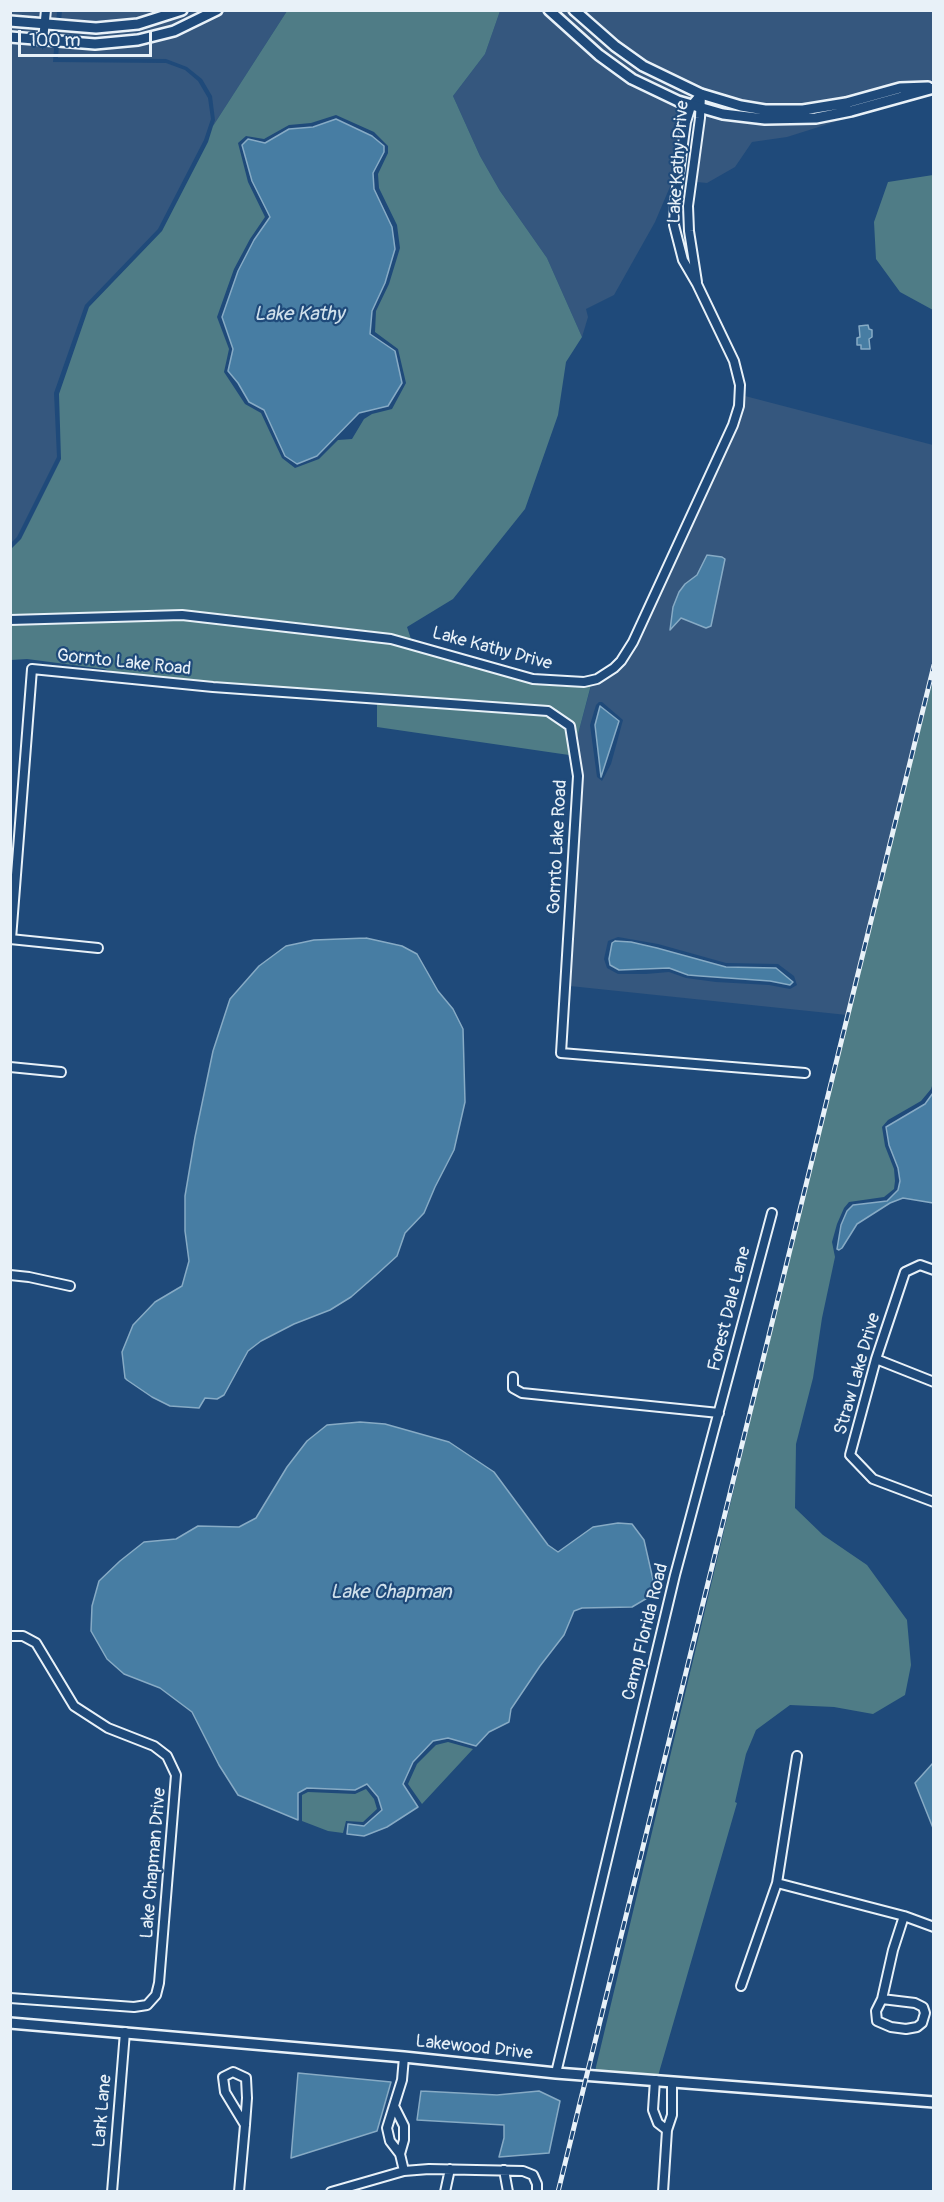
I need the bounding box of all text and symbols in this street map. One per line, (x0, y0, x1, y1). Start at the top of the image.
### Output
scale bar (21, 18, 154, 56)
text: 100 m (29, 29, 81, 52)
street label: Lake Kathy Drive (664, 100, 694, 224)
water label: Lake Kathy (254, 303, 344, 327)
street label: Lake Kathy Drive (430, 623, 554, 675)
street label: Gornto Lake Road (56, 645, 192, 681)
street label: Gornto Lake Road (544, 779, 572, 915)
street label: Forest Dale Lane (704, 1245, 756, 1373)
street label: Straw Lake Drive (830, 1311, 886, 1437)
street label: Camp Florida Road (619, 1561, 673, 1703)
water label: Lake Chapman (330, 1581, 452, 1605)
street label: Lake Chapman Drive (137, 1787, 171, 1939)
street label: Lakewood Drive (414, 2031, 534, 2065)
street label: Lark Lane (89, 2073, 117, 2149)

